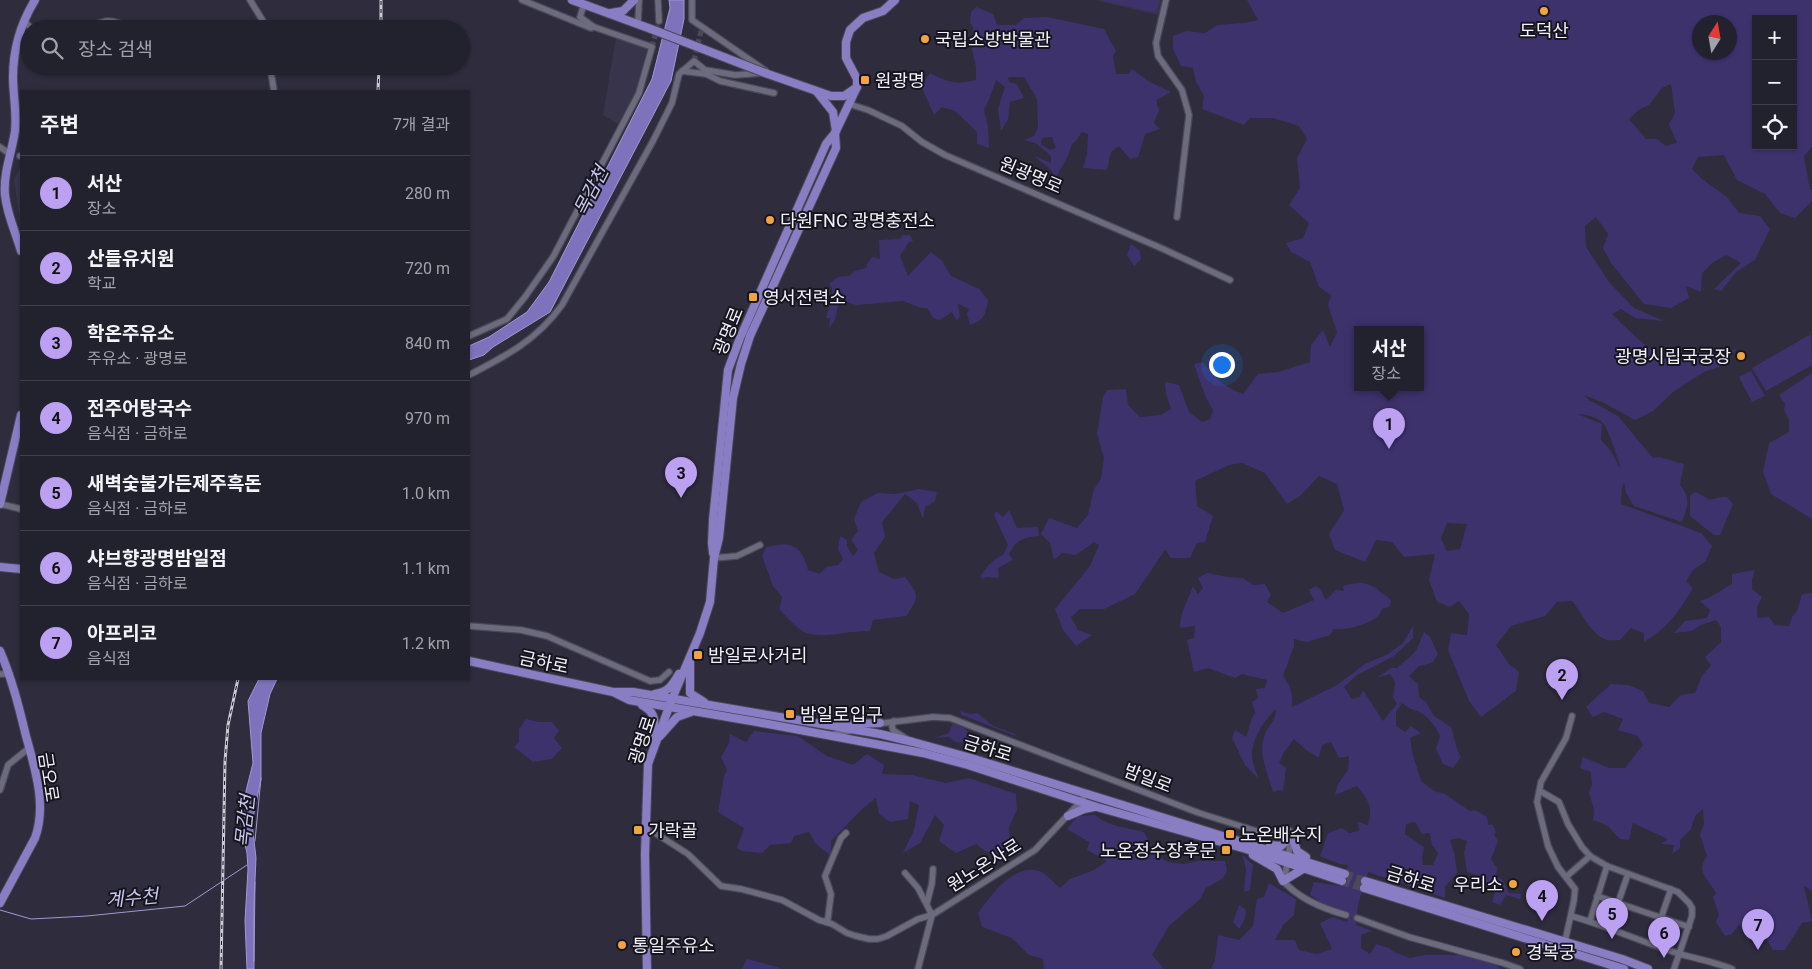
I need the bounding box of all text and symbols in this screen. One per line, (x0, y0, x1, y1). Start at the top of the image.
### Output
marker: 도덕산 (1538, 5, 1550, 17)
north arrow (1692, 15, 1737, 60)
map controls (1752, 15, 1797, 150)
button: + (1752, 15, 1797, 60)
search box (20, 20, 470, 75)
place label: 도덕산 (1519, 20, 1569, 41)
place label: 국립소방박물관 (935, 29, 1051, 50)
marker: 국립소방박물관 (919, 33, 931, 45)
icon: search (38, 34, 66, 62)
text: 장소 검색 (78, 38, 153, 61)
button: − (1752, 60, 1797, 105)
place label: 원광명 (875, 70, 925, 91)
marker: 원광명 (859, 74, 871, 86)
button: locate (1752, 105, 1797, 150)
text: 주변 (40, 113, 79, 137)
text: 7개 결과 (393, 115, 450, 134)
street label: 원광명로 (996, 152, 1066, 198)
water label: 목감천 (569, 161, 614, 220)
text: 서산 (87, 172, 122, 195)
text: 1 (51, 184, 61, 203)
text: 280 m (405, 184, 450, 203)
text: 장소 (87, 199, 116, 218)
place label: 다원FNC 광명충전소 (780, 210, 935, 231)
marker: 다원FNC 광명충전소 (764, 214, 776, 226)
text: 산들유치원 (87, 247, 174, 270)
text: 2 (51, 259, 61, 278)
text: 720 m (405, 259, 450, 278)
text: 학교 (87, 274, 116, 293)
place label: 영서전력소 (763, 287, 846, 308)
marker: 영서전력소 (747, 291, 759, 303)
street label: 광명로 (709, 304, 747, 358)
text: 학온주유소 (87, 322, 174, 345)
popup (1354, 326, 1424, 391)
text: 3 (51, 334, 61, 353)
text: 840 m (405, 334, 450, 353)
text: 서산 (1372, 337, 1406, 360)
place label: 광명시립국궁장 (1615, 346, 1731, 367)
text: 주유소 · 광명로 (87, 349, 187, 368)
marker: 광명시립국궁장 (1735, 350, 1747, 362)
your location (1209, 352, 1235, 378)
text: 장소 (1372, 364, 1401, 383)
text: 전주어탕국수 (87, 397, 192, 420)
pin: 1 (1373, 408, 1405, 449)
text: 4 (51, 409, 61, 428)
text: 970 m (405, 409, 450, 428)
text: 음식점 · 금하로 (87, 424, 187, 443)
pin: 3 (665, 457, 697, 498)
text: 새벽숯불가든제주흑돈 (87, 472, 262, 495)
text: 5 (51, 484, 61, 503)
text: 1.0 km (402, 484, 450, 503)
text: 음식점 · 금하로 (87, 499, 187, 518)
text: 샤브향광명밤일점 (87, 547, 227, 570)
text: 6 (51, 559, 61, 578)
text: 1.1 km (402, 559, 450, 578)
text: 음식점 · 금하로 (87, 574, 187, 593)
text: 아프리코 (87, 622, 157, 645)
text: 7 (51, 634, 61, 653)
text: 1.2 km (402, 634, 450, 653)
place label: 밤일로사거리 (708, 645, 807, 666)
street label: 금하로 (518, 647, 570, 677)
text: 음식점 (87, 649, 131, 668)
marker: 밤일로사거리 (692, 649, 704, 661)
pin: 2 (1546, 659, 1578, 700)
place label: 밤일로입구 (800, 704, 883, 725)
marker: 밤일로입구 (784, 708, 796, 720)
street label: 광명로 (624, 713, 660, 767)
street label: 금하로 (961, 731, 1015, 765)
street label: 금오로 (35, 751, 63, 803)
street label: 밤일로 (1121, 759, 1175, 797)
water label: 목감천 (231, 792, 259, 848)
place label: 가락골 (648, 820, 698, 841)
marker: 가락골 (632, 824, 644, 836)
place label: 노온배수지 (1240, 824, 1323, 845)
marker: 노온배수지 (1224, 828, 1236, 840)
street label: 원노온사로 (943, 834, 1025, 896)
place label: 노온정수장후문 (1100, 840, 1216, 861)
marker: 노온정수장후문 (1220, 844, 1232, 856)
street label: 금하로 (1384, 862, 1438, 896)
place label: 우리소 (1453, 874, 1503, 895)
marker: 우리소 (1507, 878, 1519, 890)
pin: 4 (1526, 880, 1558, 921)
water label: 계수천 (105, 884, 161, 912)
pin: 5 (1596, 898, 1628, 939)
pin: 7 (1742, 909, 1774, 950)
pin: 6 (1648, 917, 1680, 958)
place label: 통일주유소 (632, 935, 715, 956)
marker: 통일주유소 (616, 939, 628, 951)
place label: 경복궁 (1526, 942, 1576, 963)
marker: 경복궁 (1510, 946, 1522, 958)

